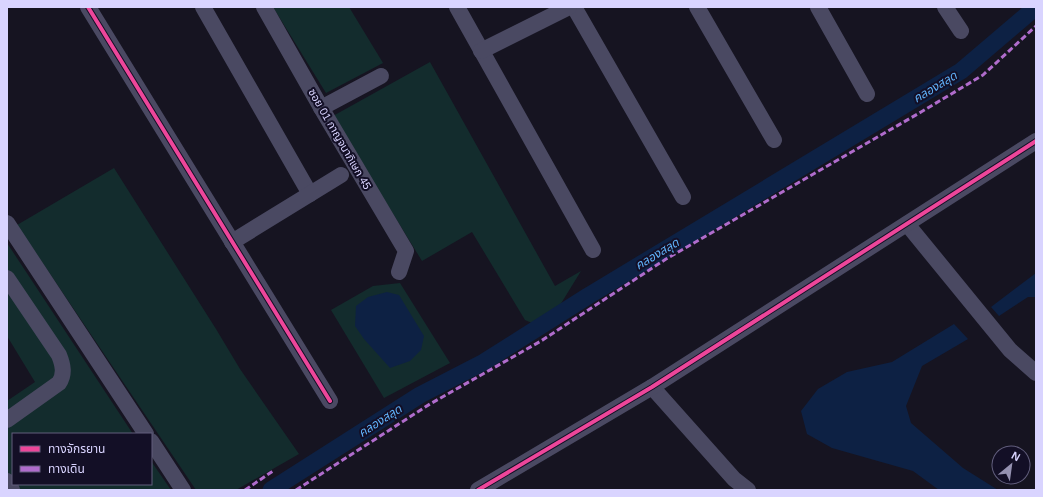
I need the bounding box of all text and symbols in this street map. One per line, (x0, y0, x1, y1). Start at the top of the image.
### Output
water label: คลองสลุด (911, 68, 960, 106)
street label: ซอย 01 กาญจนาภิเษก 45 (306, 87, 374, 191)
water label: คลองสลุด (633, 235, 682, 273)
water label: คลองสลุด (356, 402, 405, 441)
legend (12, 433, 152, 485)
text: ทางจักรยาน (48, 442, 105, 456)
north arrow (991, 445, 1031, 485)
text: N (1009, 449, 1022, 463)
text: ทางเดิน (48, 462, 85, 476)

